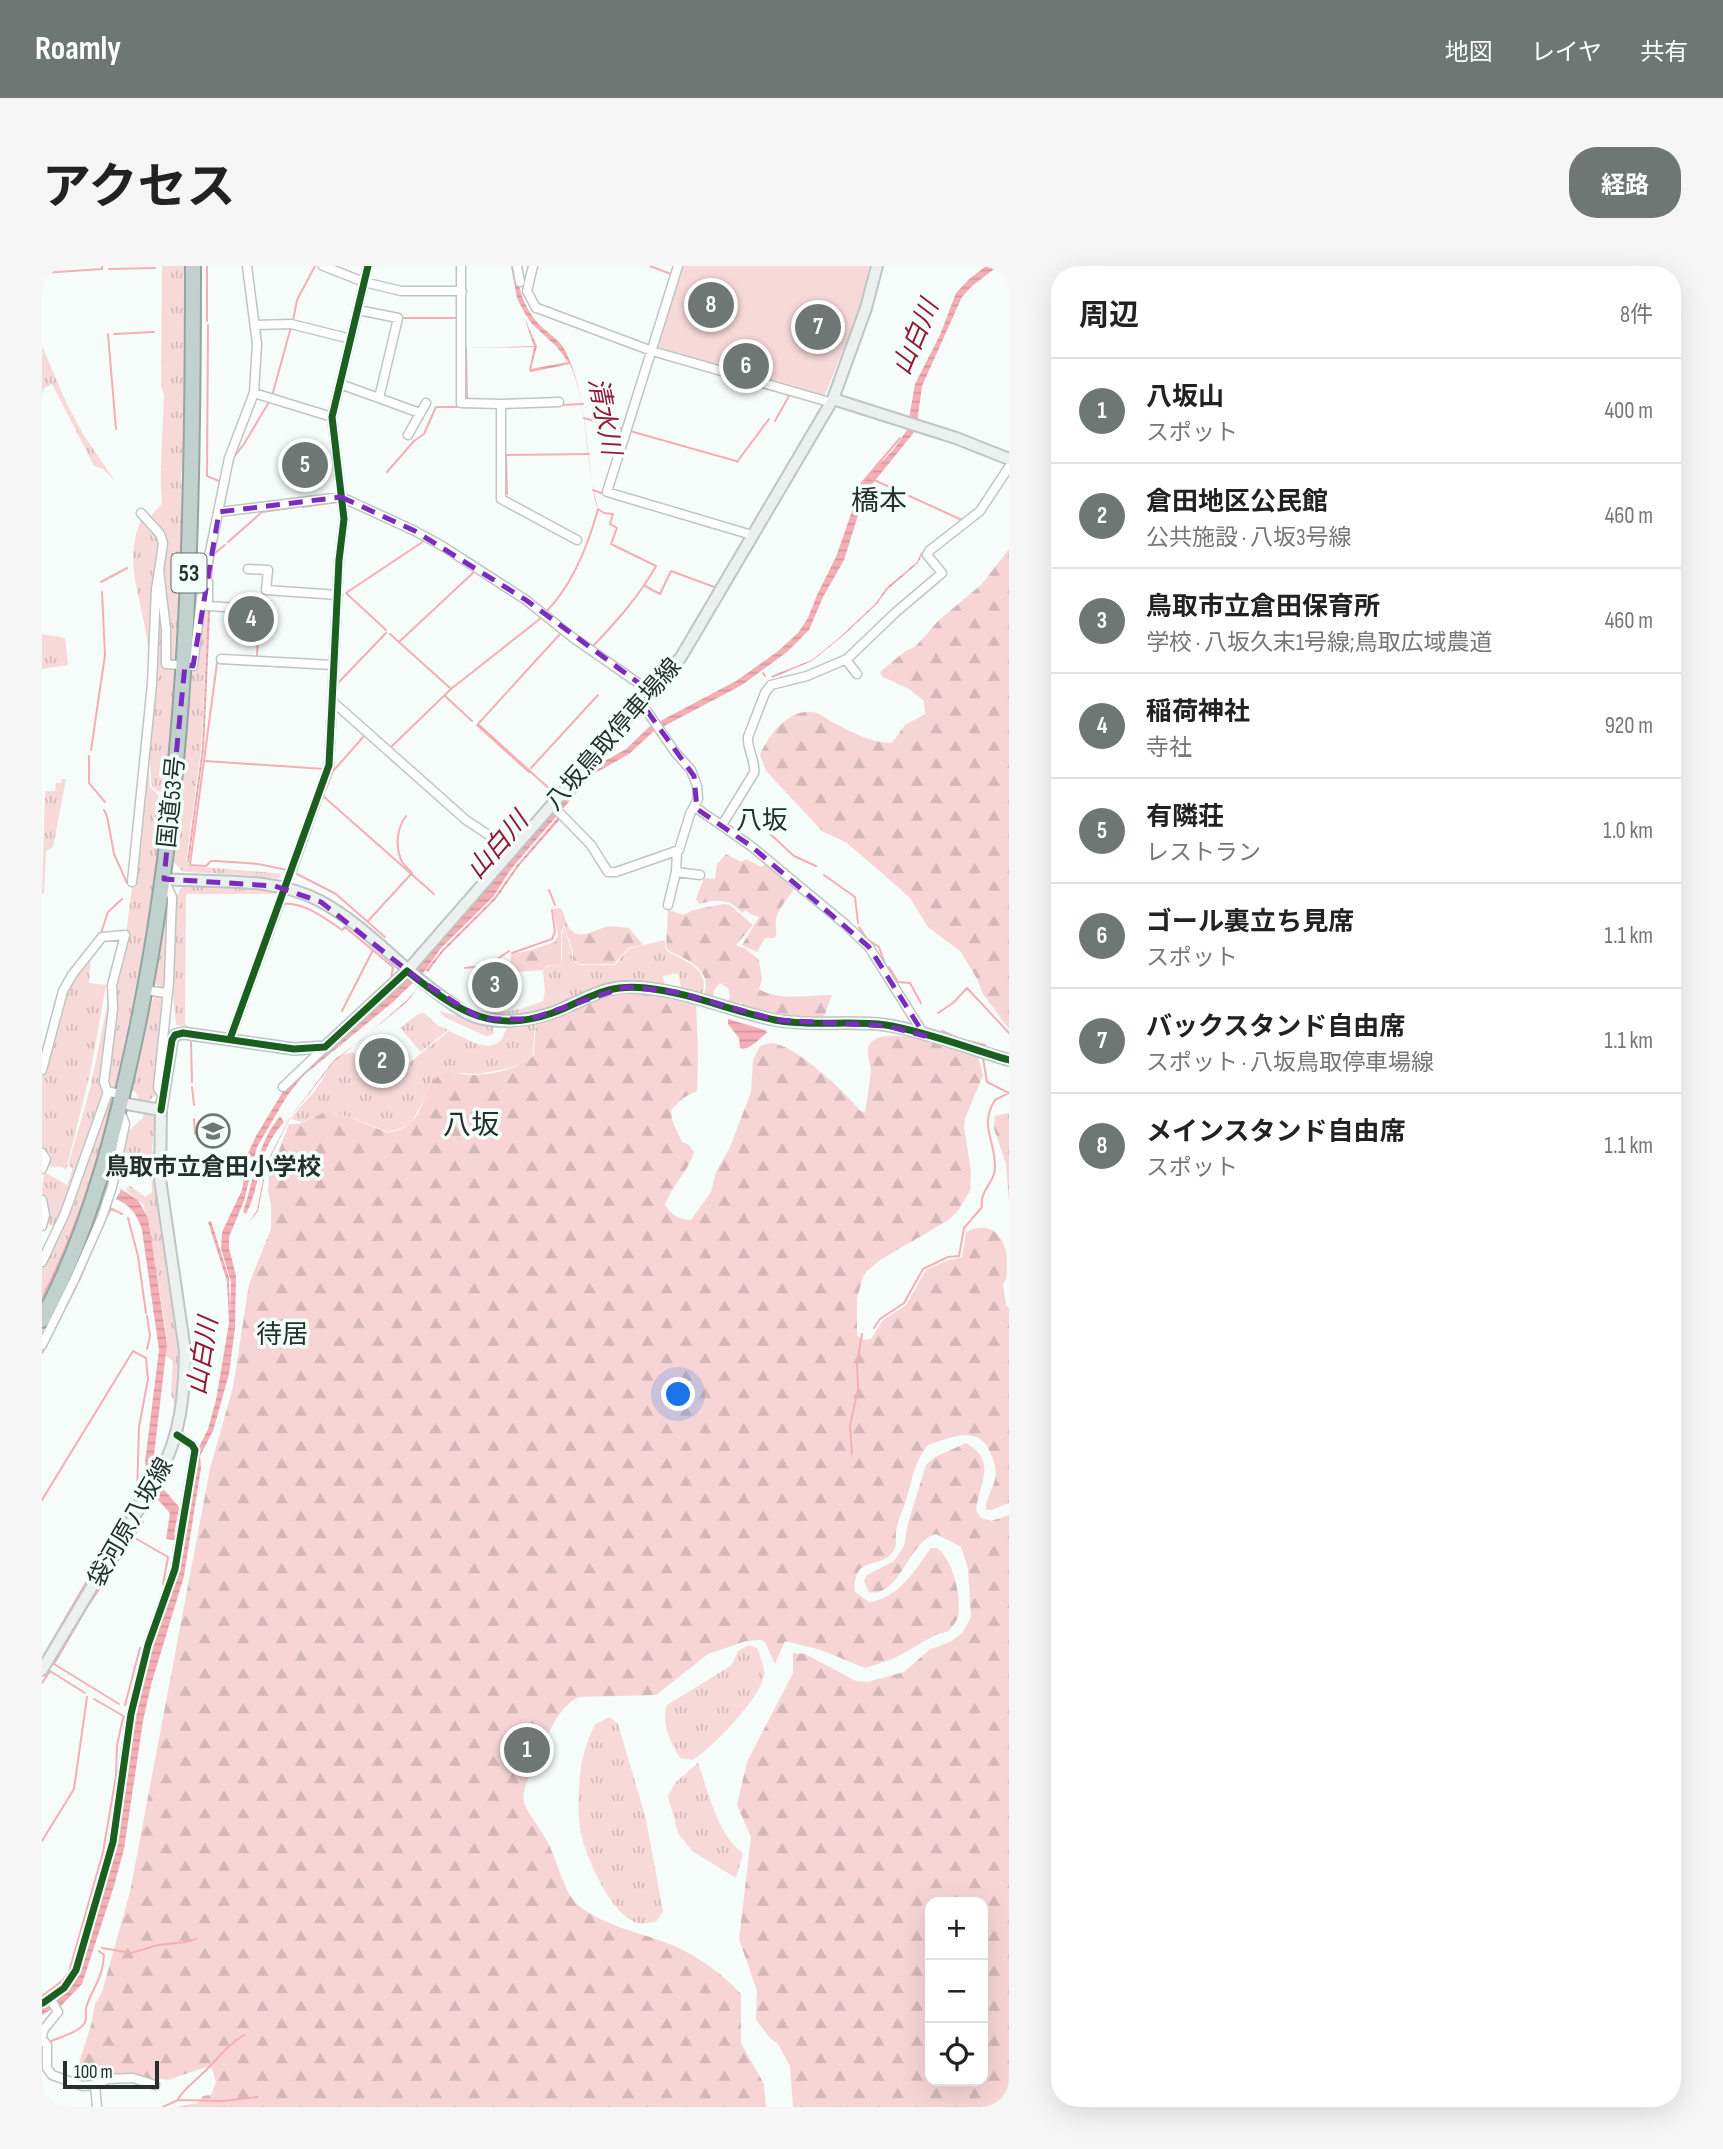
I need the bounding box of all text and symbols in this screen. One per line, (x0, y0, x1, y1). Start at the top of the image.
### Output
text: Roamly (35, 29, 121, 69)
text: 地図 (1445, 38, 1493, 67)
text: レイヤ (1531, 38, 1602, 67)
text: 共有 (1640, 38, 1688, 67)
button: 経路 (1569, 147, 1681, 218)
text: アクセス (42, 159, 236, 218)
pin: 8 (688, 279, 734, 331)
water label: 山白川 (887, 293, 947, 380)
text: 周辺 (1079, 298, 1139, 334)
pin: 7 (795, 301, 841, 353)
text: 8件 (1620, 301, 1653, 329)
pin: 6 (723, 340, 769, 392)
water label: 清水川 (581, 375, 627, 460)
text: 八坂山 (1146, 382, 1224, 413)
text: 1 (1097, 397, 1107, 425)
text: 400 m (1604, 397, 1653, 425)
text: スポット (1146, 419, 1238, 447)
pin: 5 (282, 439, 328, 491)
district label: 橋本 (851, 485, 907, 518)
text: 倉田地区公民館 (1146, 487, 1328, 518)
text: 2 (1097, 502, 1107, 530)
text: 460 m (1605, 502, 1653, 530)
text: 公共施設 · 八坂3号線 (1146, 524, 1352, 552)
road number: 53 (172, 554, 206, 592)
text: 鳥取市立倉田保育所 (1146, 592, 1380, 623)
pin: 4 (228, 593, 274, 645)
text: 3 (1097, 607, 1107, 635)
text: 460 m (1605, 607, 1653, 635)
text: 学校 · 八坂久末1号線;鳥取広域農道 (1146, 629, 1492, 657)
street label: 八坂鳥取停車場線 (539, 652, 687, 816)
text: 稲荷神社 (1146, 697, 1250, 728)
text: 4 (1097, 712, 1107, 740)
text: 920 m (1605, 712, 1653, 740)
text: 寺社 (1146, 734, 1192, 762)
street label: 国道53号 (152, 755, 191, 849)
text: 有隣荘 (1146, 802, 1224, 833)
water label: 山白川 (461, 804, 537, 886)
district label: 八坂 (736, 806, 788, 837)
text: 5 (1097, 817, 1107, 845)
text: 1.0 km (1603, 817, 1653, 845)
text: レストラン (1146, 839, 1261, 867)
text: ゴール裏立ち見席 (1146, 907, 1354, 938)
text: 6 (1097, 922, 1107, 950)
text: 1.1 km (1604, 922, 1653, 950)
text: スポット (1146, 944, 1238, 972)
pin: 3 (472, 959, 518, 1011)
text: バックスタンド自由席 (1146, 1012, 1405, 1043)
text: 7 (1097, 1027, 1107, 1055)
text: 1.1 km (1604, 1027, 1653, 1055)
pin: 2 (359, 1035, 405, 1087)
text: スポット · 八坂鳥取停車場線 (1146, 1049, 1434, 1077)
district label: 八坂 (443, 1109, 499, 1142)
school or university icon: 鳥取市立倉田小学校 (194, 1112, 232, 1150)
text: メインスタンド自由席 (1146, 1117, 1405, 1148)
text: 8 (1097, 1132, 1107, 1160)
text: 1.1 km (1604, 1132, 1653, 1160)
place label: 鳥取市立倉田小学校 (105, 1153, 321, 1182)
text: スポット (1146, 1154, 1238, 1182)
water label: 山白川 (182, 1312, 225, 1397)
district label: 待居 (256, 1320, 308, 1351)
your location (661, 1377, 695, 1411)
street label: 袋河原八坂線 (82, 1453, 179, 1592)
pin: 1 (504, 1724, 550, 1776)
map controls (925, 1897, 988, 2086)
button: + (925, 1897, 988, 1960)
button: − (925, 1960, 988, 2023)
button: locate (925, 2023, 988, 2086)
scale bar (63, 2058, 159, 2090)
text: 100 m (74, 2061, 113, 2084)

